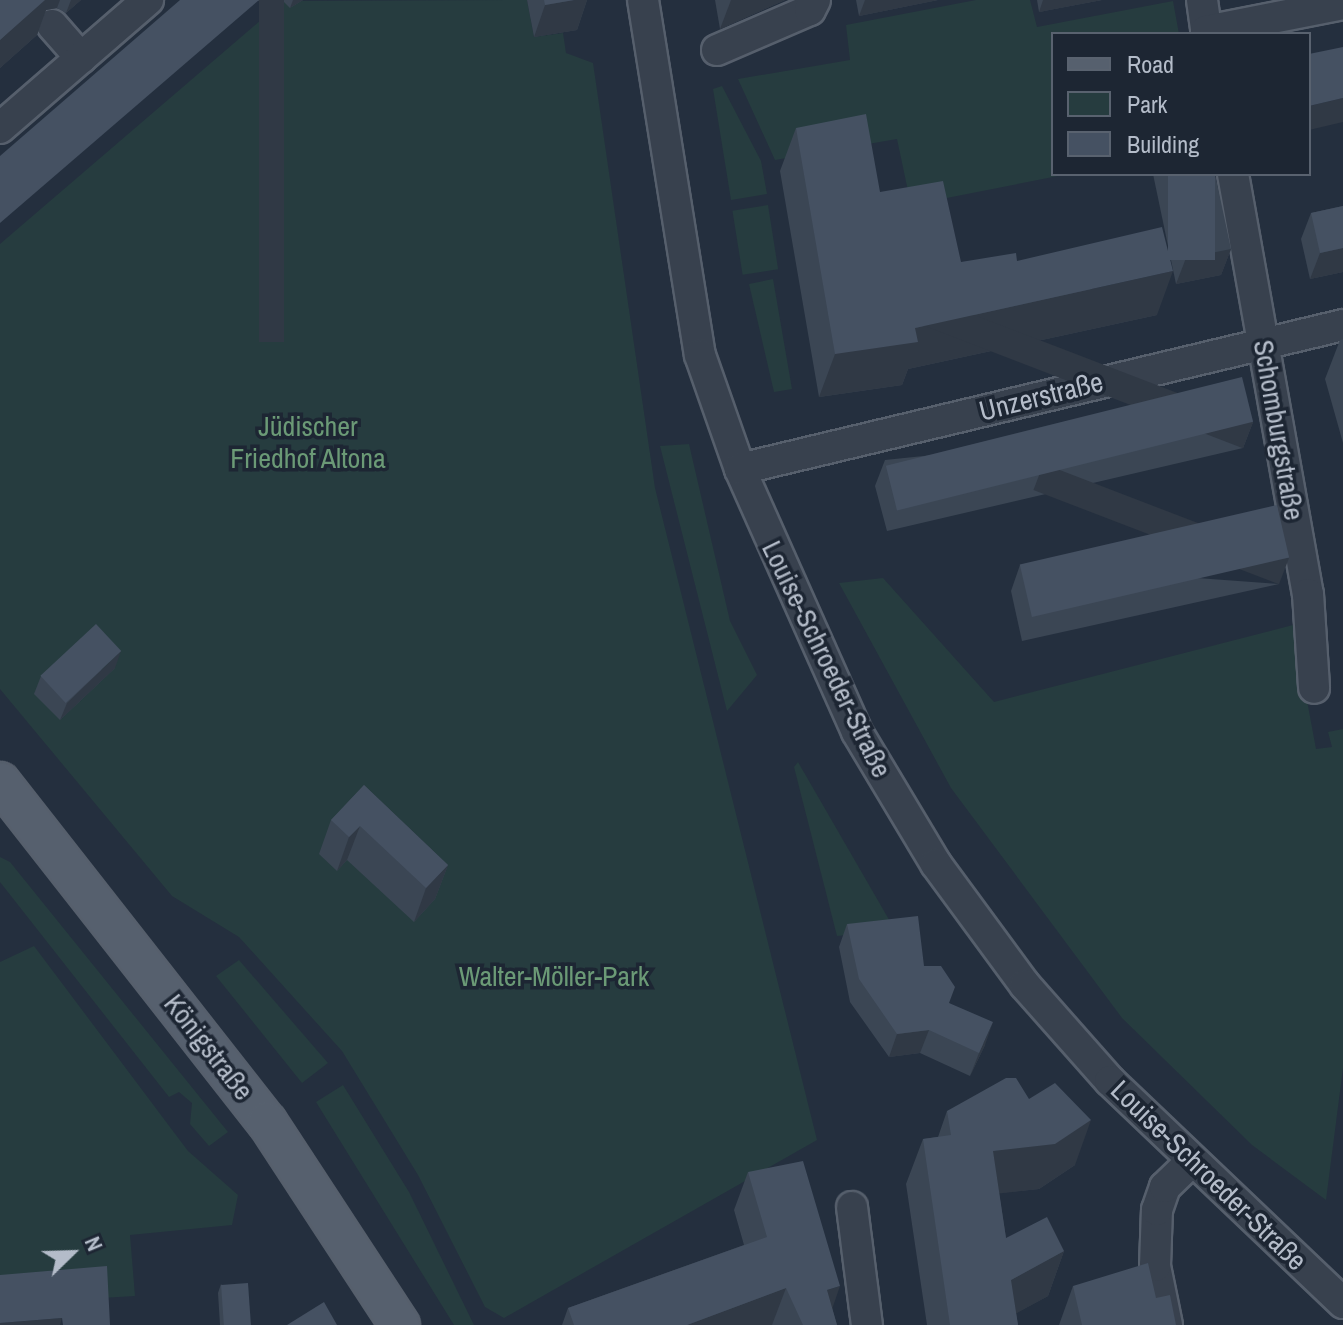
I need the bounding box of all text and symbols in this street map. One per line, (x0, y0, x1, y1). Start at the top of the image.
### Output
legend (1051, 32, 1311, 176)
text: Road (1127, 48, 1174, 80)
text: Park (1127, 88, 1167, 120)
text: Building (1127, 128, 1199, 160)
street label: Schomburgstraße (1247, 337, 1311, 523)
street label: Unzerstraße (976, 364, 1106, 428)
park label: Jüdischer Friedhof Altona (230, 409, 386, 475)
street label: Louise-Schroeder-Straße (755, 535, 899, 783)
park label: Walter-Möller-Park (459, 959, 649, 993)
street label: Königstraße (157, 987, 261, 1107)
street label: Louise-Schroeder-Straße (1104, 1073, 1314, 1277)
north arrow (32, 1213, 112, 1293)
text: N (78, 1232, 110, 1255)

